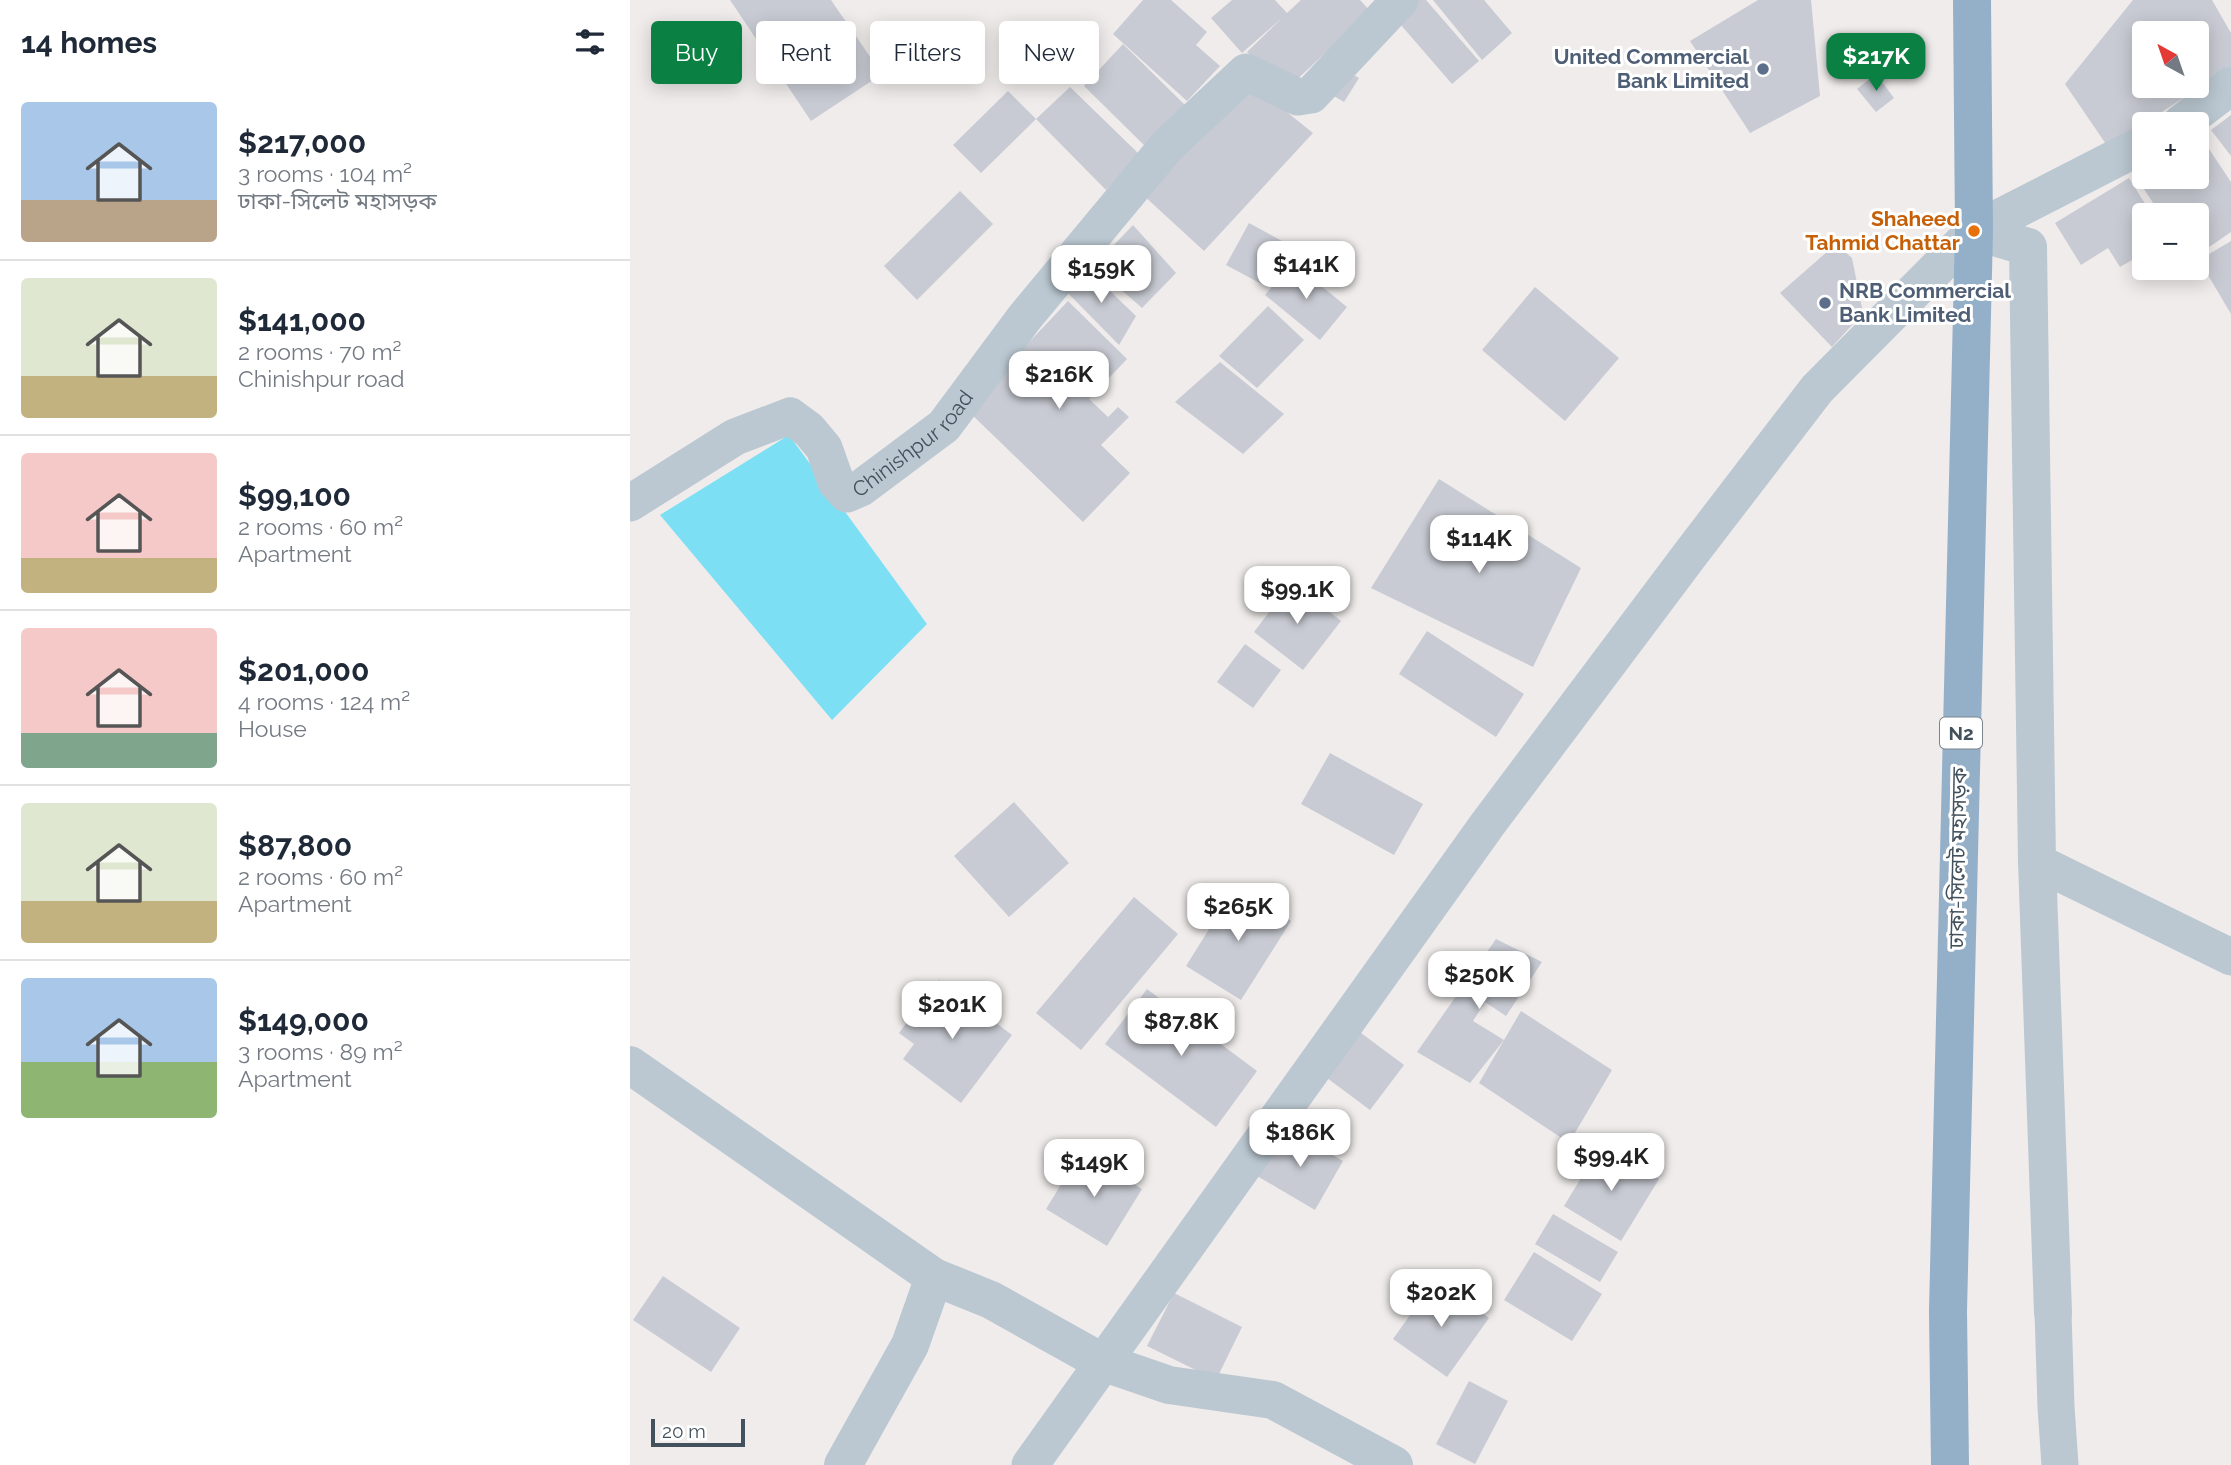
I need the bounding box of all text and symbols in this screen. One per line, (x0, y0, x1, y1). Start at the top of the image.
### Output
chip: Buy (651, 21, 742, 84)
chip: Rent (756, 21, 856, 84)
chip: Filters (870, 21, 985, 84)
chip: New (999, 21, 1099, 84)
north arrow (2132, 21, 2208, 98)
map controls (2132, 21, 2209, 280)
icon: filters (571, 23, 609, 61)
text: 14 homes (21, 25, 157, 60)
pin: $217K (1827, 34, 1925, 93)
text: $217K (1842, 42, 1910, 69)
place label: United Commercial Bank Limited (1554, 44, 1749, 93)
marker: United Commercial Bank Limited (1755, 61, 1771, 77)
button: + (2132, 112, 2209, 189)
text: $217,000 (238, 125, 366, 160)
icon: home (77, 130, 161, 214)
text: 3 rooms · 104 m² (238, 160, 412, 187)
text: ঢাকা-সিলেট মহাসড়ক (238, 187, 437, 214)
button: − (2132, 203, 2209, 280)
place label: Shaheed Tahmid Chattar (1805, 206, 1960, 255)
marker: Shaheed Tahmid Chattar (1966, 223, 1982, 239)
pin: $141K (1257, 242, 1355, 301)
pin: $159K (1052, 246, 1150, 305)
text: $141K (1273, 250, 1339, 277)
text: $159K (1067, 254, 1135, 281)
place label: NRB Commercial Bank Limited (1839, 278, 2011, 327)
marker: NRB Commercial Bank Limited (1817, 295, 1833, 311)
text: $141,000 (238, 303, 366, 338)
icon: home (77, 306, 161, 390)
text: 2 rooms · 70 m² (238, 338, 401, 365)
pin: $216K (1010, 352, 1108, 411)
text: $216K (1025, 360, 1093, 387)
text: Chinishpur road (238, 365, 405, 392)
street label: Chinishpur road (849, 385, 978, 502)
text: $99,100 (238, 478, 351, 513)
icon: home (77, 481, 161, 565)
text: 2 rooms · 60 m² (238, 513, 403, 540)
pin: $114K (1430, 516, 1528, 575)
text: $114K (1446, 524, 1512, 551)
text: Apartment (238, 540, 352, 567)
pin: $99.1K (1240, 566, 1354, 626)
text: $99.1K (1260, 575, 1334, 602)
text: $201,000 (238, 653, 369, 688)
icon: home (77, 656, 161, 740)
text: 4 rooms · 124 m² (238, 688, 410, 715)
text: House (238, 715, 307, 742)
road number: N2 (1940, 718, 1982, 748)
street label: ঢাকা-সিলেট মহাসড়ক (1943, 766, 1972, 950)
text: $87,800 (238, 828, 352, 863)
icon: home (77, 831, 161, 915)
text: 2 rooms · 60 m² (238, 863, 403, 890)
pin: $265K (1189, 884, 1287, 943)
text: Apartment (238, 890, 352, 917)
text: $265K (1203, 892, 1273, 919)
pin: $250K (1430, 951, 1528, 1011)
text: $250K (1444, 960, 1514, 987)
pin: $201K (903, 982, 1001, 1041)
text: $201K (918, 990, 986, 1017)
pin: $87.8K (1124, 998, 1238, 1058)
text: $149,000 (238, 1003, 369, 1038)
icon: home (77, 1006, 161, 1090)
text: $87.8K (1144, 1007, 1218, 1034)
text: 3 rooms · 89 m² (238, 1038, 403, 1065)
text: Apartment (238, 1065, 352, 1092)
pin: $186K (1251, 1110, 1349, 1169)
text: $186K (1265, 1118, 1335, 1145)
pin: $99.4K (1554, 1134, 1668, 1193)
pin: $149K (1045, 1140, 1143, 1199)
text: $99.4K (1573, 1142, 1649, 1169)
text: $149K (1060, 1148, 1128, 1175)
pin: $202K (1392, 1270, 1490, 1329)
text: $202K (1406, 1278, 1476, 1305)
scale bar (651, 1416, 746, 1448)
text: 20 m (662, 1420, 706, 1442)

